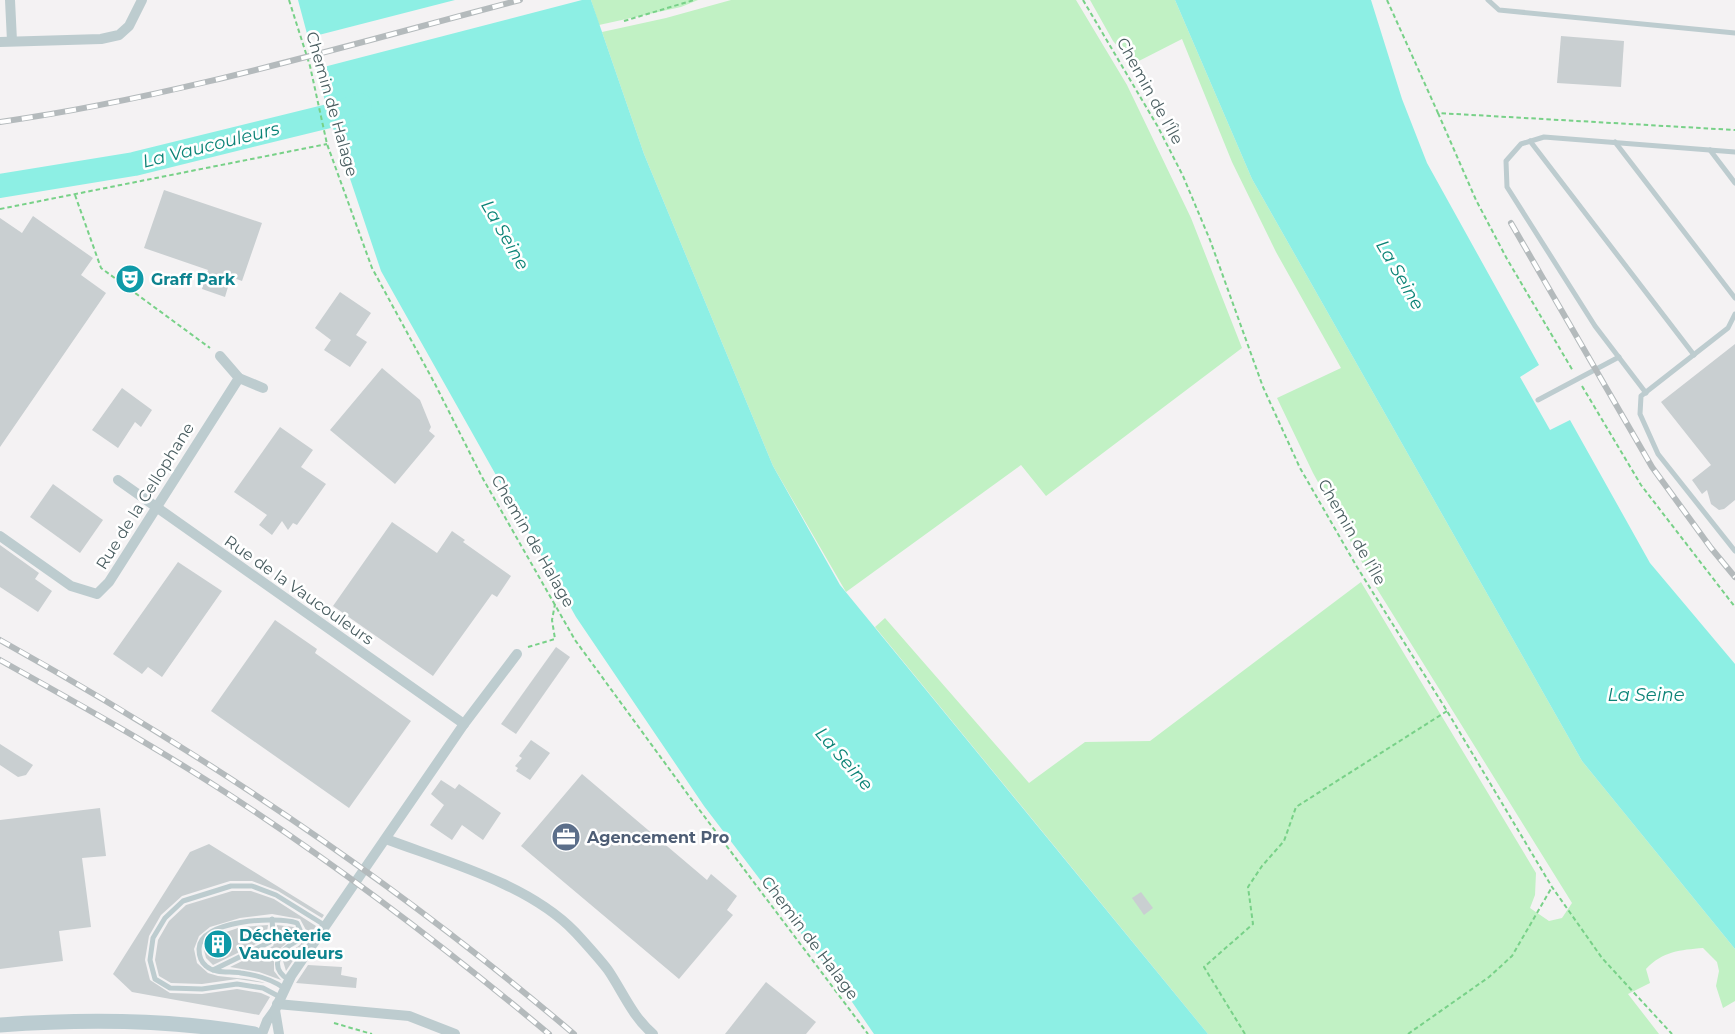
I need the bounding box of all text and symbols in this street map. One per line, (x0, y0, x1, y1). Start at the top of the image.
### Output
street label: Chemin de Halage (302, 29, 362, 179)
street label: Chemin de l'Île (1113, 34, 1187, 148)
water label: La Vaucouleurs (140, 117, 282, 173)
water label: La Seine (476, 196, 534, 274)
water label: La Seine (1371, 236, 1429, 314)
theatre icon: Graff Park (114, 263, 146, 295)
place label: Graff Park (151, 270, 236, 289)
street label: Rue de la Cellophane (92, 419, 198, 573)
street label: Chemin de Halage (487, 471, 579, 611)
street label: Chemin de l'Île (1314, 476, 1390, 588)
street label: Rue de la Vaucouleurs (221, 531, 377, 649)
water label: La Seine (1607, 684, 1685, 706)
water label: La Seine (810, 723, 878, 795)
office icon: Agencement Pro (550, 821, 582, 853)
place label: Agencement Pro (586, 828, 729, 847)
street label: Chemin de Halage (757, 873, 863, 1003)
place label: Déchèterie Vaucouleurs (238, 926, 344, 963)
building icon: Déchèterie Vaucouleurs (202, 928, 234, 960)

